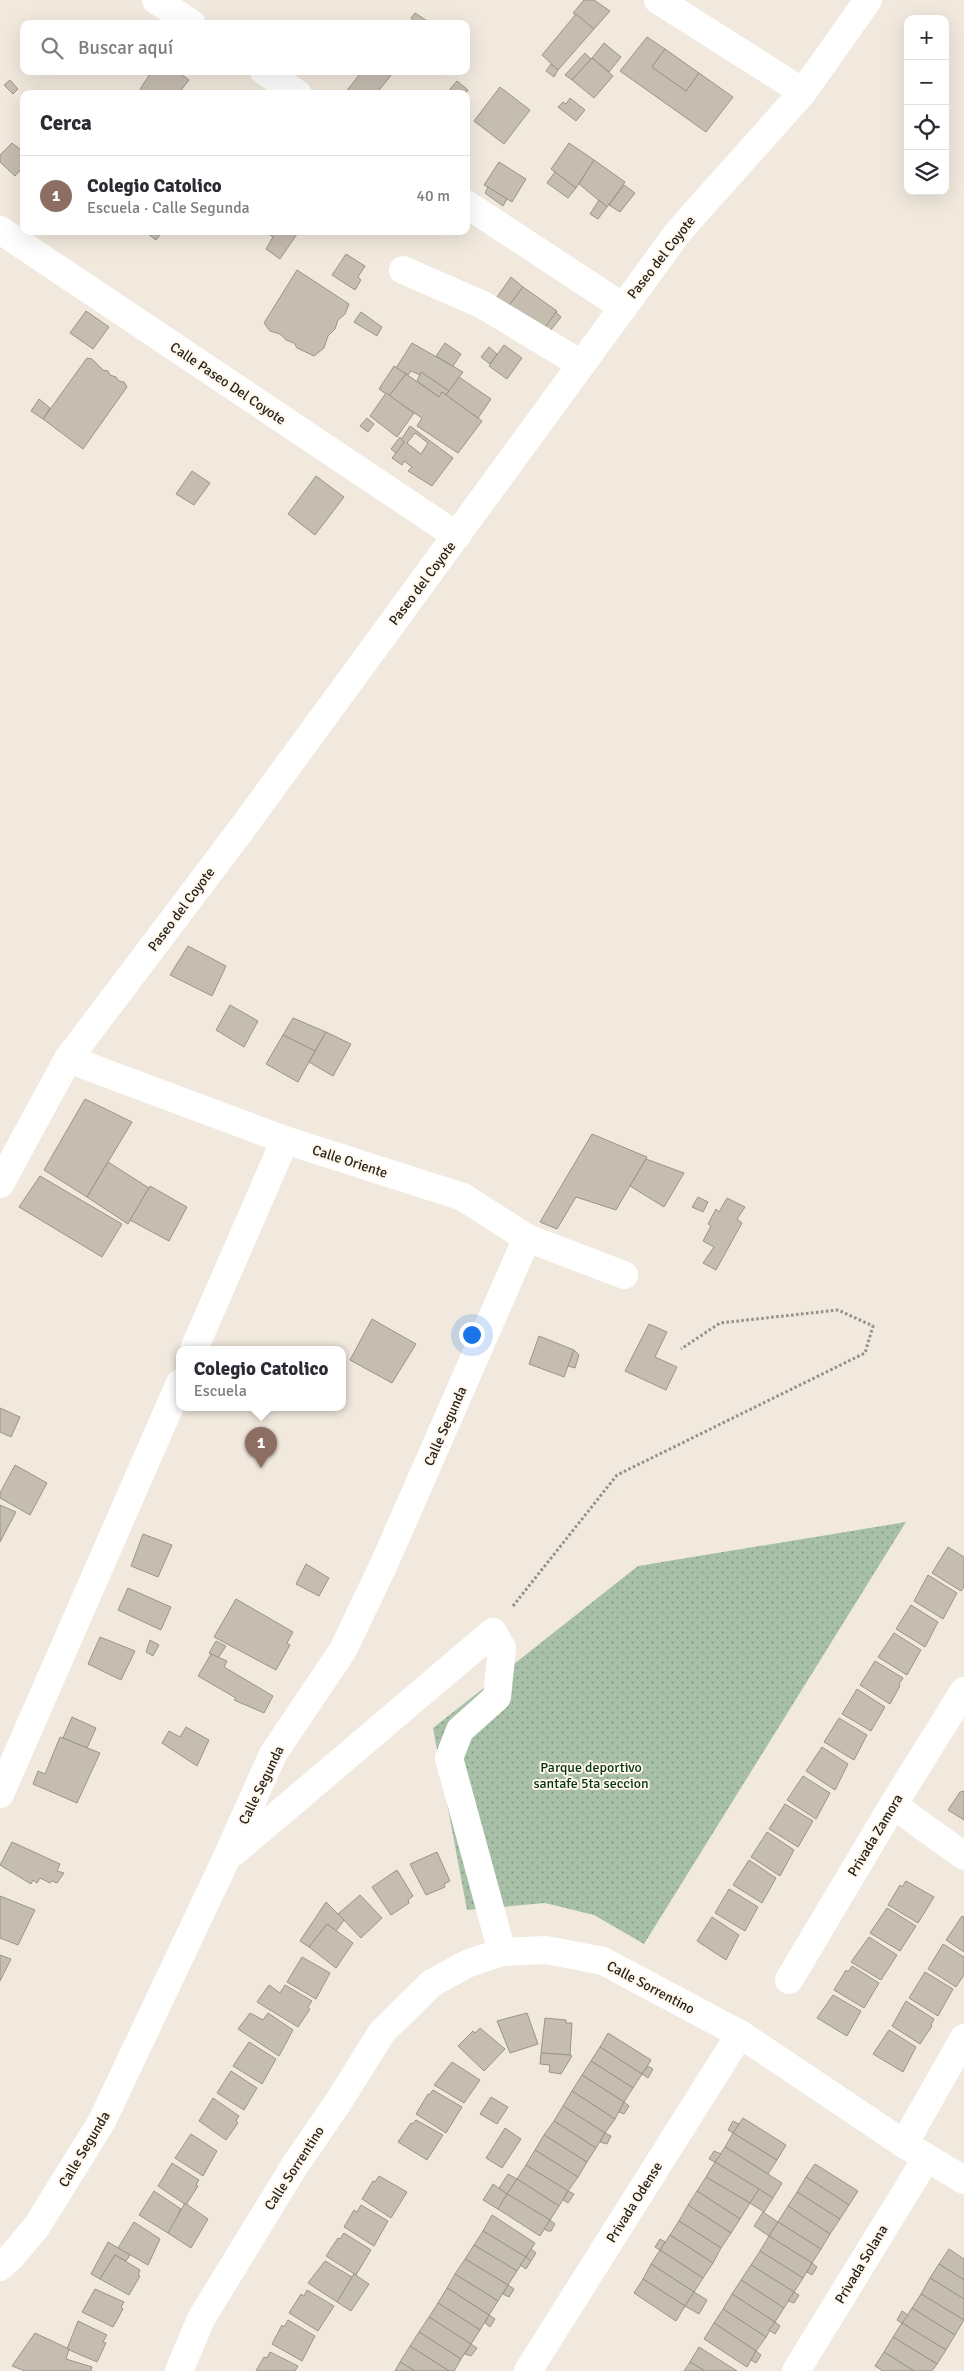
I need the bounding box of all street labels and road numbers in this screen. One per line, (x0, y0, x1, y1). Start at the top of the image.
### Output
street label: Paseo del Coyote (624, 212, 699, 302)
street label: Calle Paseo Del Coyote (167, 338, 289, 428)
street label: Paseo del Coyote (385, 538, 459, 629)
street label: Paseo del Coyote (144, 864, 218, 955)
street label: Calle Oriente (310, 1141, 390, 1182)
street label: Calle Segunda (420, 1384, 471, 1469)
street label: Calle Segunda (235, 1743, 288, 1827)
street label: Privada Zamora (844, 1791, 907, 1880)
street label: Calle Sorrentino (604, 1957, 698, 2018)
street label: Calle Segunda (55, 2108, 114, 2190)
street label: Calle Sorrentino (261, 2123, 328, 2214)
street label: Privada Odense (603, 2159, 666, 2246)
street label: Privada Solana (831, 2222, 892, 2307)

